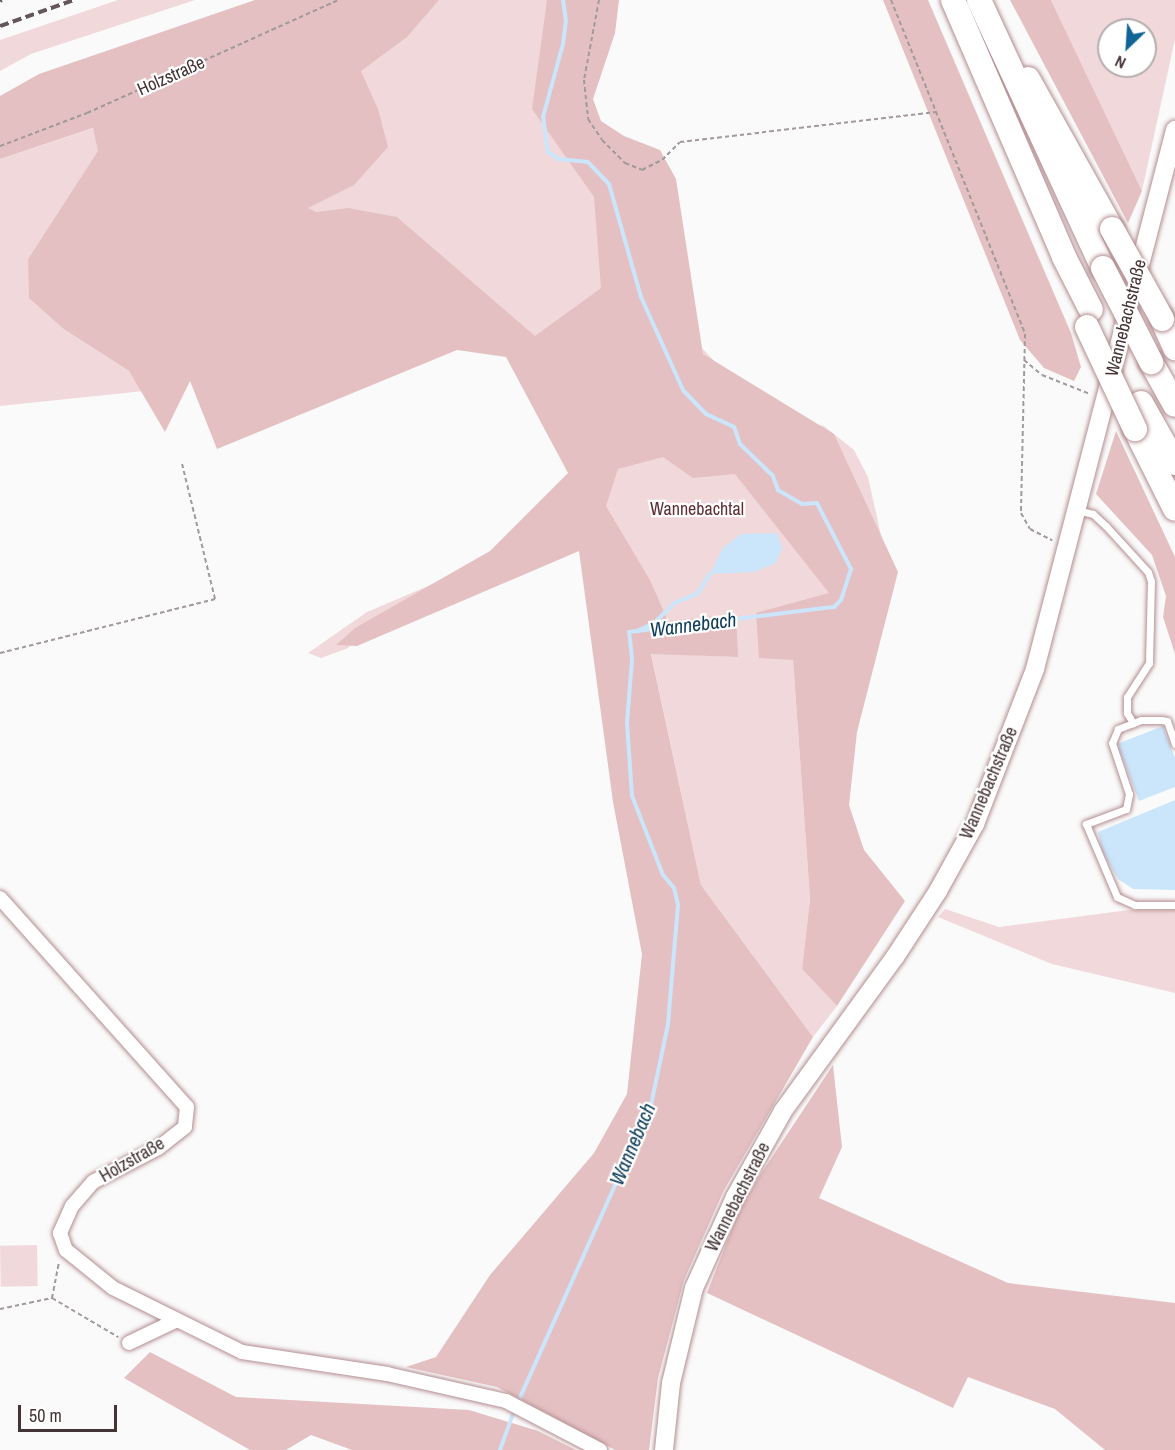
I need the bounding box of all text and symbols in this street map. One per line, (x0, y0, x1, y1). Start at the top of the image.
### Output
north arrow (1097, 18, 1157, 78)
text: N (1111, 51, 1129, 74)
street label: Holzstraße (134, 52, 208, 100)
street label: Wannebachstraße (1101, 257, 1151, 379)
park label: Wannebachtal (650, 498, 744, 520)
water label: Wannebach (648, 607, 738, 641)
street label: Wannebachstraße (956, 724, 1022, 842)
water label: Wannebach (604, 1099, 660, 1189)
street label: Holzstraße (96, 1133, 168, 1187)
street label: Wannebachstraße (701, 1139, 775, 1255)
scale bar (21, 1393, 120, 1431)
text: 50 m (29, 1403, 62, 1428)

